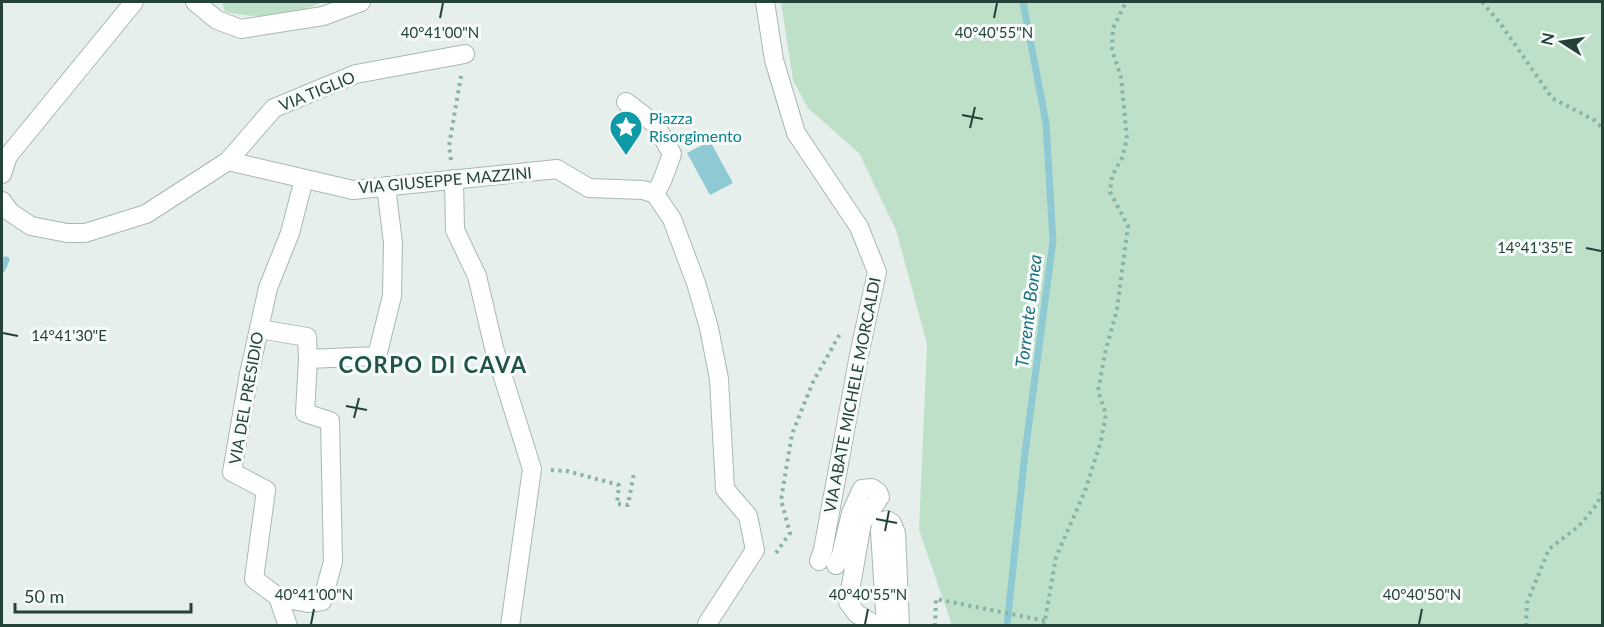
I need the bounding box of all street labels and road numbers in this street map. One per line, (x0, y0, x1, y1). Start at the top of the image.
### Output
street label: VIA TIGLIO (276, 67, 358, 114)
street label: VIA GIUSEPPE MAZZINI (357, 162, 533, 197)
street label: VIA ABATE MICHELE MORCALDI (819, 275, 884, 514)
street label: VIA DEL PRESIDIO (224, 330, 267, 466)

